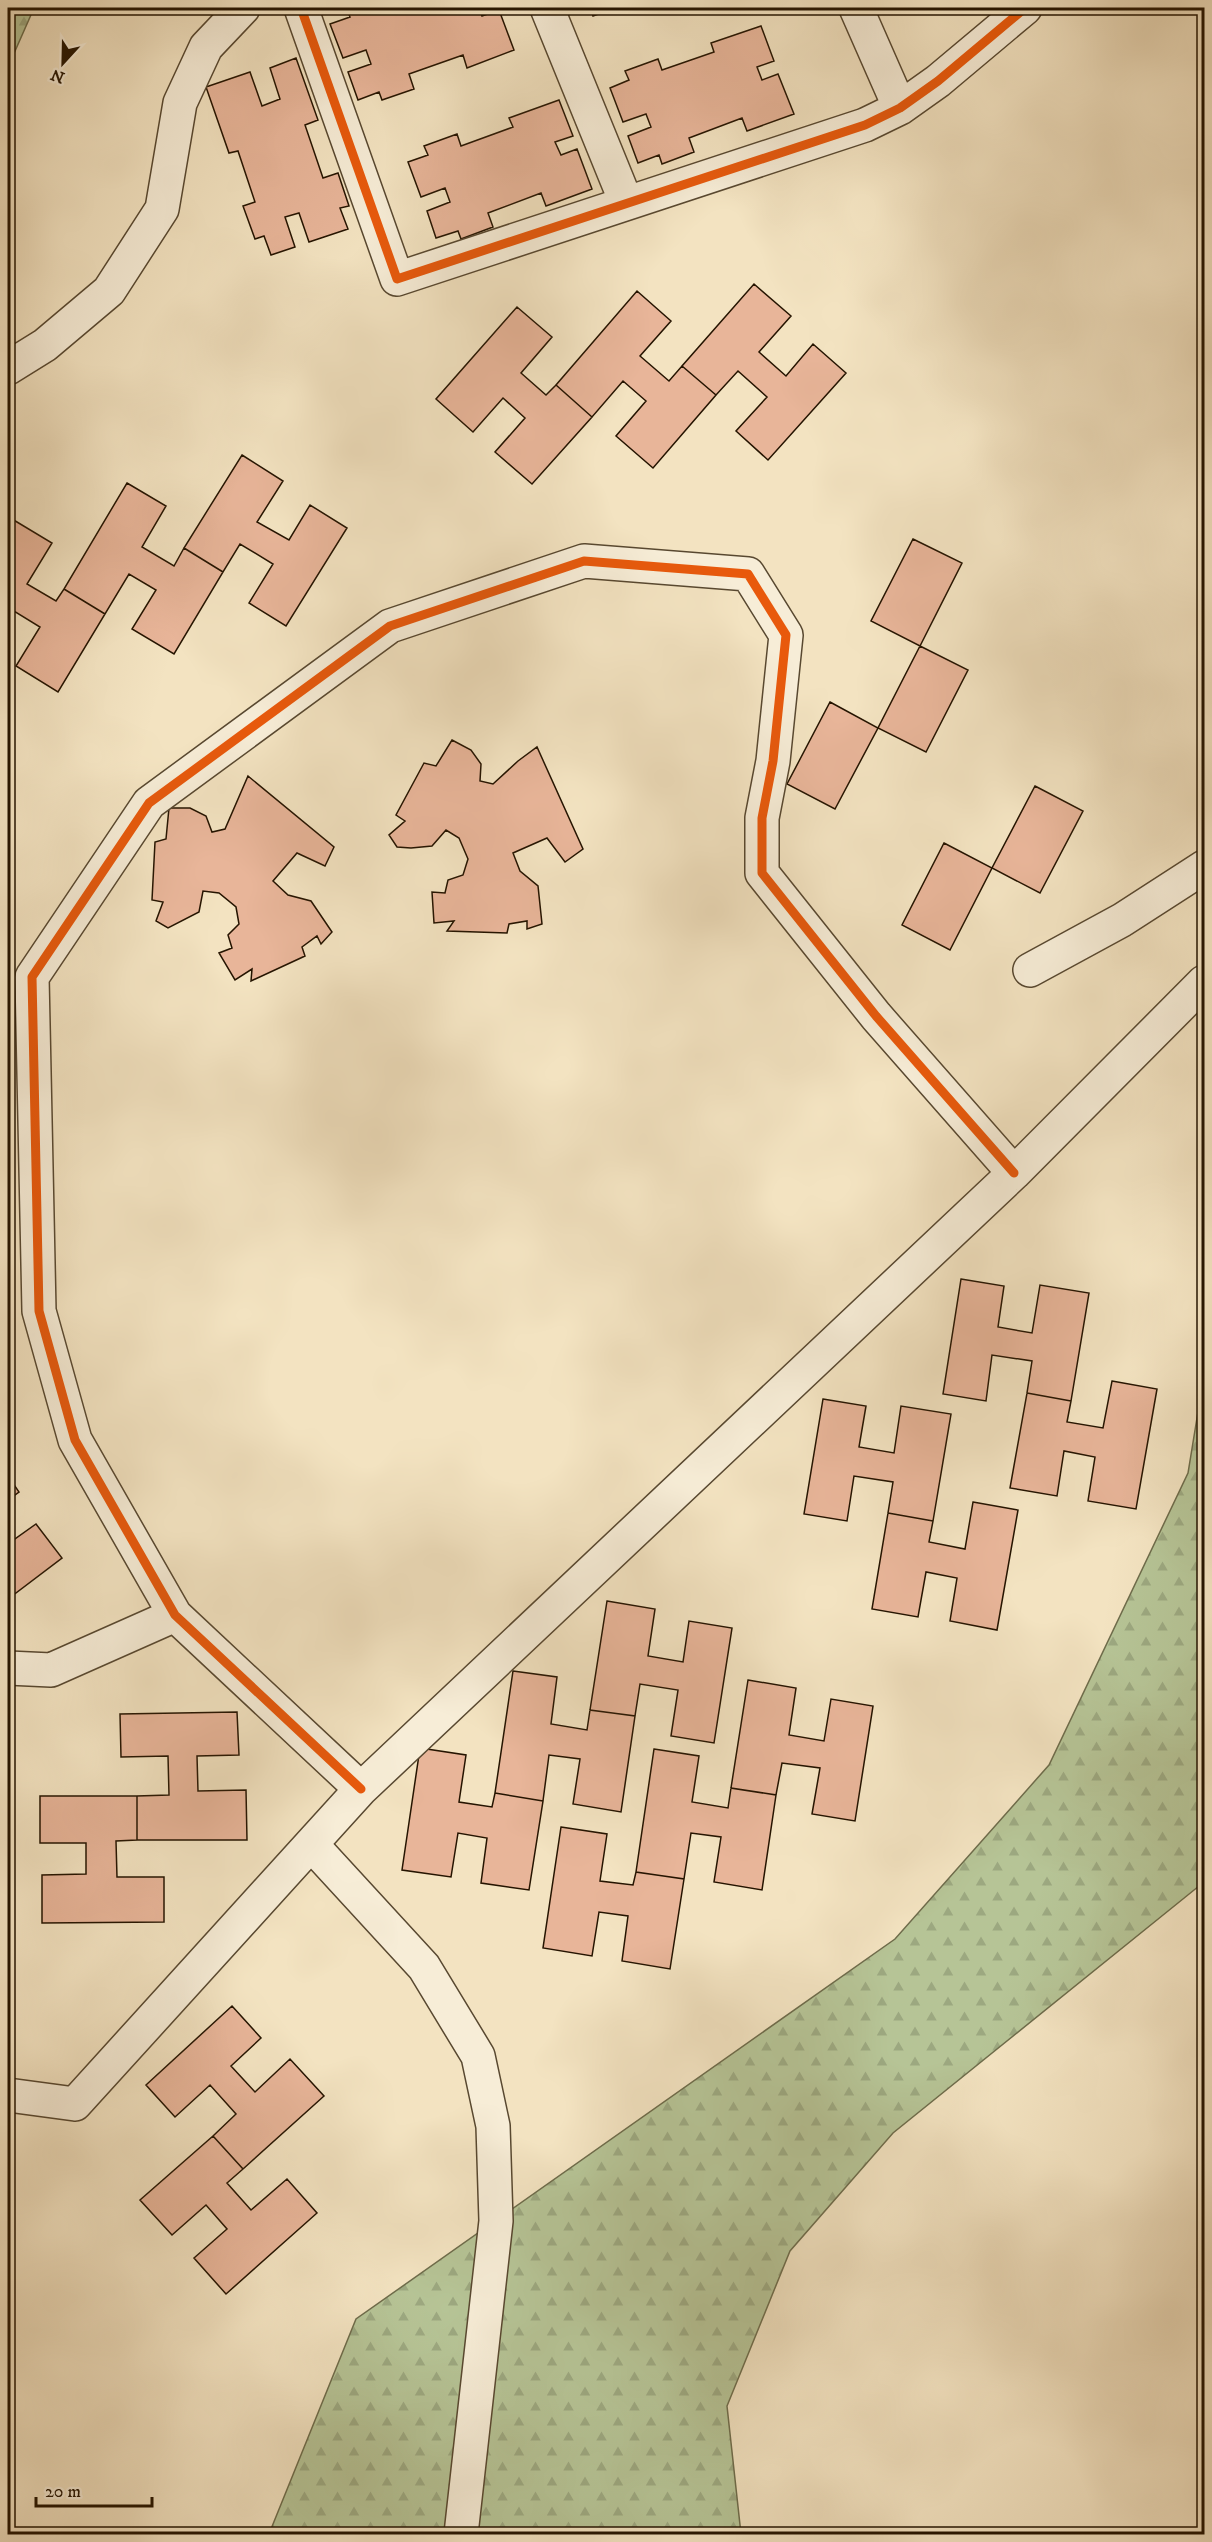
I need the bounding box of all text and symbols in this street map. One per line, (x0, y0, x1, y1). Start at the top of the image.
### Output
north arrow (33, 33, 93, 93)
text: N (48, 64, 68, 88)
scale bar (36, 2470, 152, 2508)
text: 20 m (45, 2481, 81, 2503)

